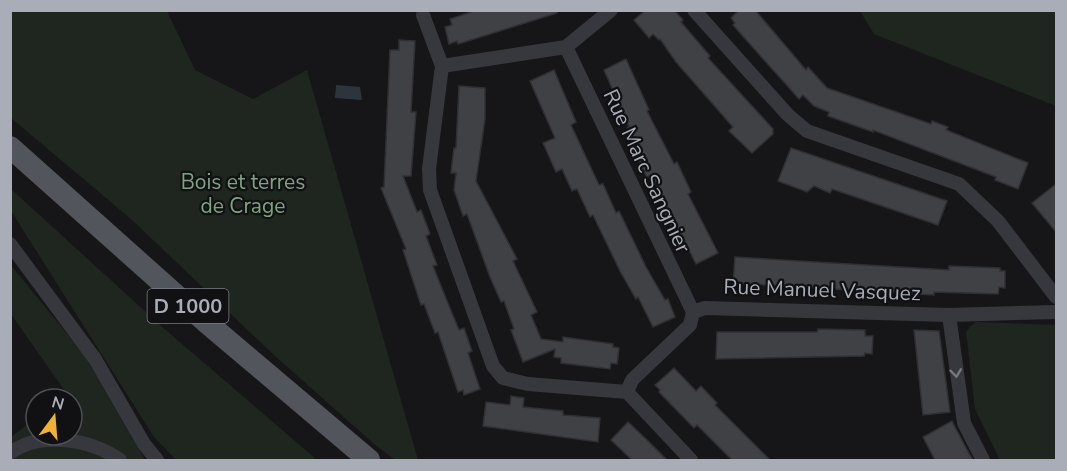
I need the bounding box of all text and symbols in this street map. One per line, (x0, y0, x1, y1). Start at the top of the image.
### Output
street label: Rue Marc Sangnier (597, 85, 697, 258)
park label: Bois et terres de Crage (181, 168, 305, 220)
street label: Rue Manuel Vasquez (723, 273, 921, 307)
road number: D 1000 (148, 289, 228, 323)
one-way arrow (949, 368, 962, 377)
north arrow (24, 387, 84, 447)
text: N (49, 391, 67, 416)

